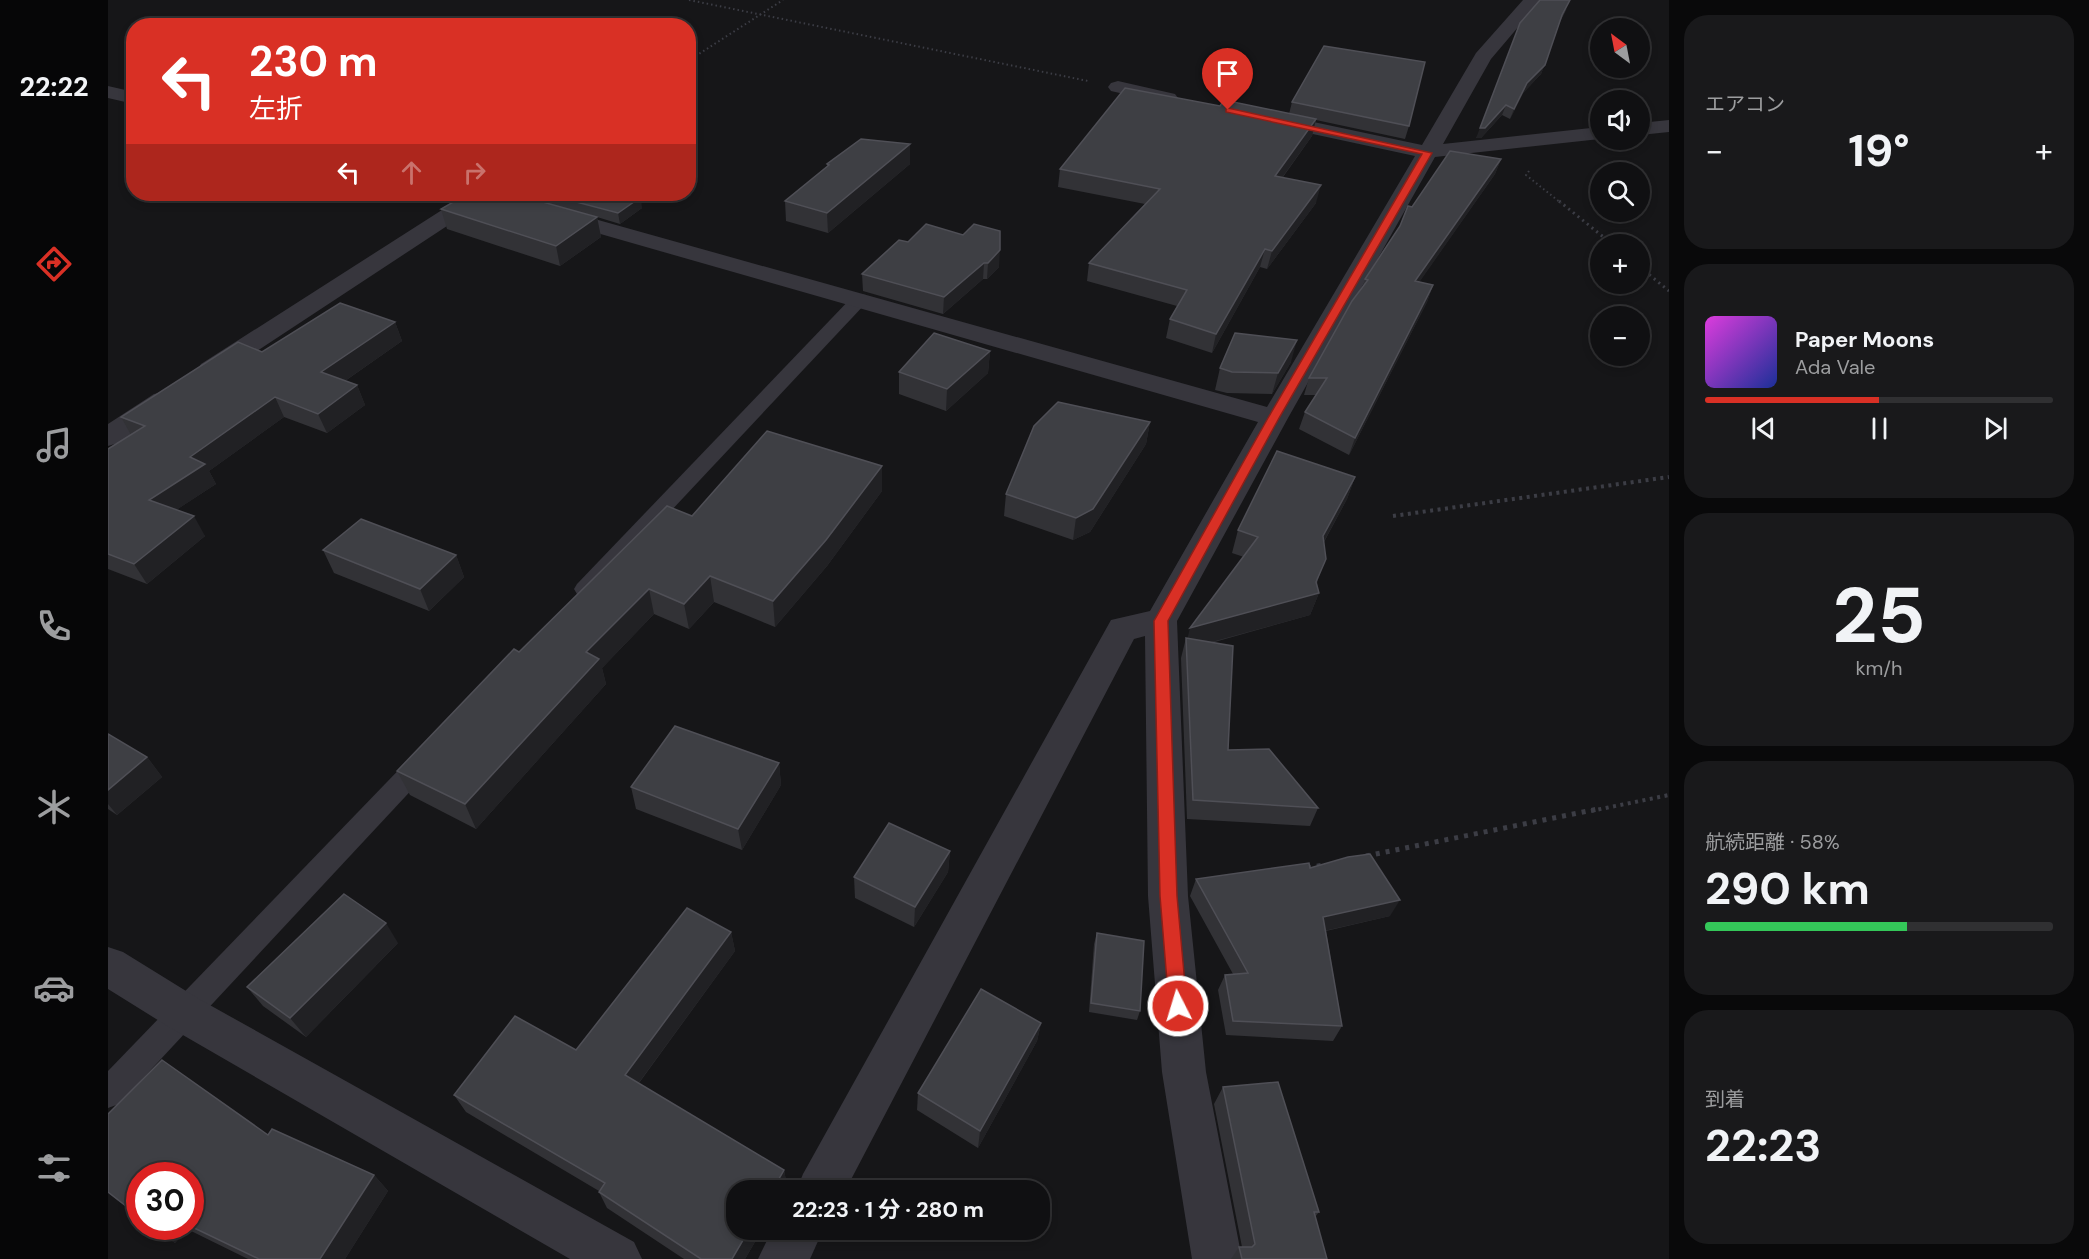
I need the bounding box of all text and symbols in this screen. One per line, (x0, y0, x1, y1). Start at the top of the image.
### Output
north arrow (1590, 18, 1650, 78)
map controls (1590, 18, 1650, 366)
text: 230 m (249, 34, 378, 89)
icon: left (150, 42, 228, 120)
pin (1202, 48, 1253, 110)
icon: arrive (1211, 57, 1244, 90)
text: 22:22 (19, 69, 89, 104)
button: sound (1590, 90, 1650, 150)
text: 左折 (249, 91, 303, 126)
text: エアコン (1705, 91, 1785, 117)
text: 19° (1848, 121, 1910, 180)
text: − (1705, 129, 1723, 172)
text: + (2035, 129, 2053, 172)
icon: left (332, 156, 365, 189)
icon: ahead (395, 156, 428, 189)
icon: right (458, 156, 491, 189)
button: search (1590, 162, 1650, 222)
button: + (1590, 234, 1650, 294)
icon: directions (33, 243, 75, 285)
button: − (1590, 306, 1650, 366)
text: Paper Moons (1795, 325, 1934, 354)
text: Ada Vale (1795, 354, 1875, 380)
icon: previous (1747, 412, 1780, 445)
icon: pause (1863, 412, 1896, 445)
icon: next (1979, 412, 2012, 445)
icon: music (33, 424, 75, 466)
text: 25 (1832, 565, 1926, 666)
icon: phone (33, 605, 75, 647)
text: km/h (1855, 655, 1903, 681)
icon: climate (33, 786, 75, 828)
text: 航続距離 · 58% (1705, 829, 1840, 855)
text: 290 km (1705, 859, 1870, 918)
icon: car (33, 967, 75, 1009)
position arrow (1146, 974, 1210, 1038)
text: 到着 (1705, 1086, 1745, 1112)
text: 22:23 (1705, 1116, 1821, 1175)
icon: filters (33, 1147, 75, 1189)
speed limit sign: 30 (126, 1162, 204, 1240)
text: 22:23 · 1 分 · 280 m (792, 1195, 984, 1224)

